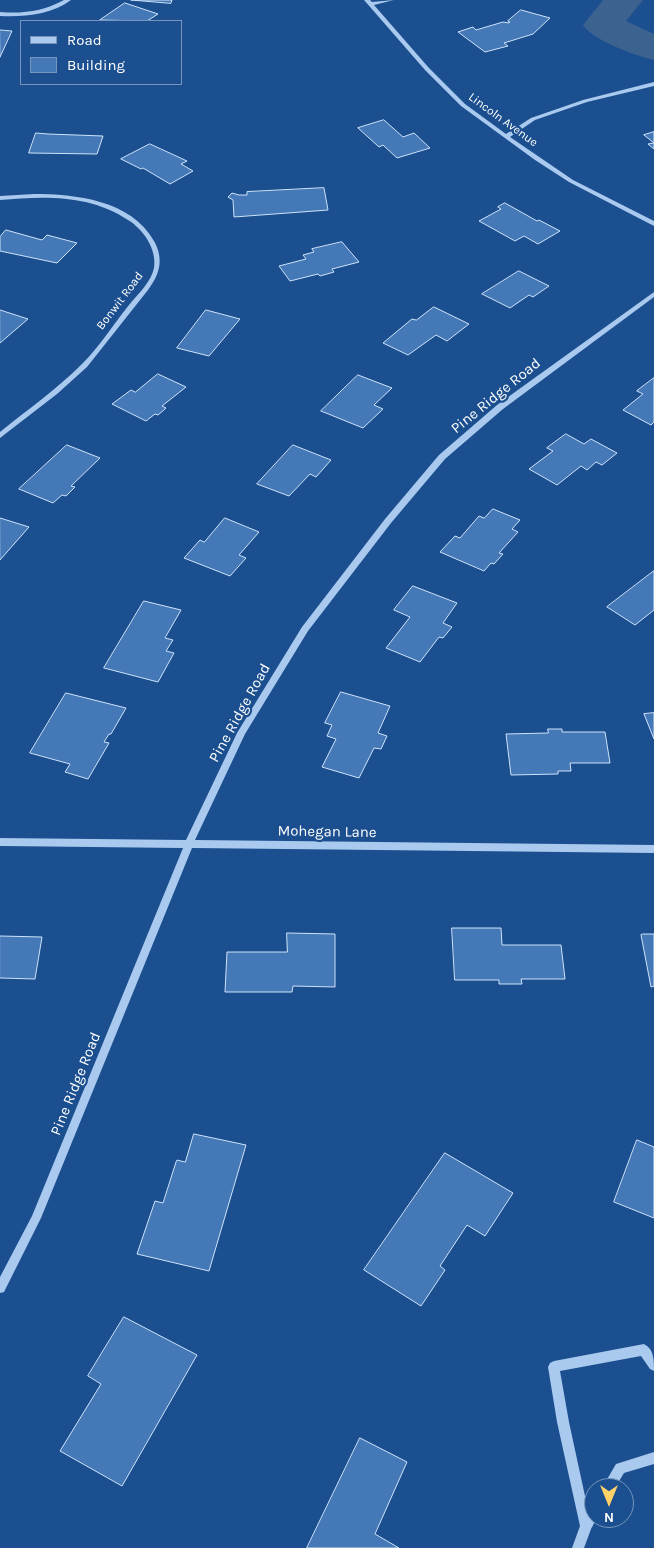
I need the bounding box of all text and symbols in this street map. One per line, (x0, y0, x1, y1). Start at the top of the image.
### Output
legend (20, 20, 182, 85)
text: Road (67, 31, 102, 49)
text: Building (67, 56, 125, 74)
street label: Lincoln Avenue (466, 90, 540, 150)
street label: Bonwit Road (94, 269, 146, 333)
street label: Pine Ridge Road (448, 354, 544, 438)
street label: Pine Ridge Road (205, 661, 275, 765)
street label: Mohegan Lane (277, 822, 377, 842)
street label: Pine Ridge Road (47, 1030, 105, 1138)
north arrow (584, 1478, 634, 1528)
text: N (604, 1509, 614, 1526)

